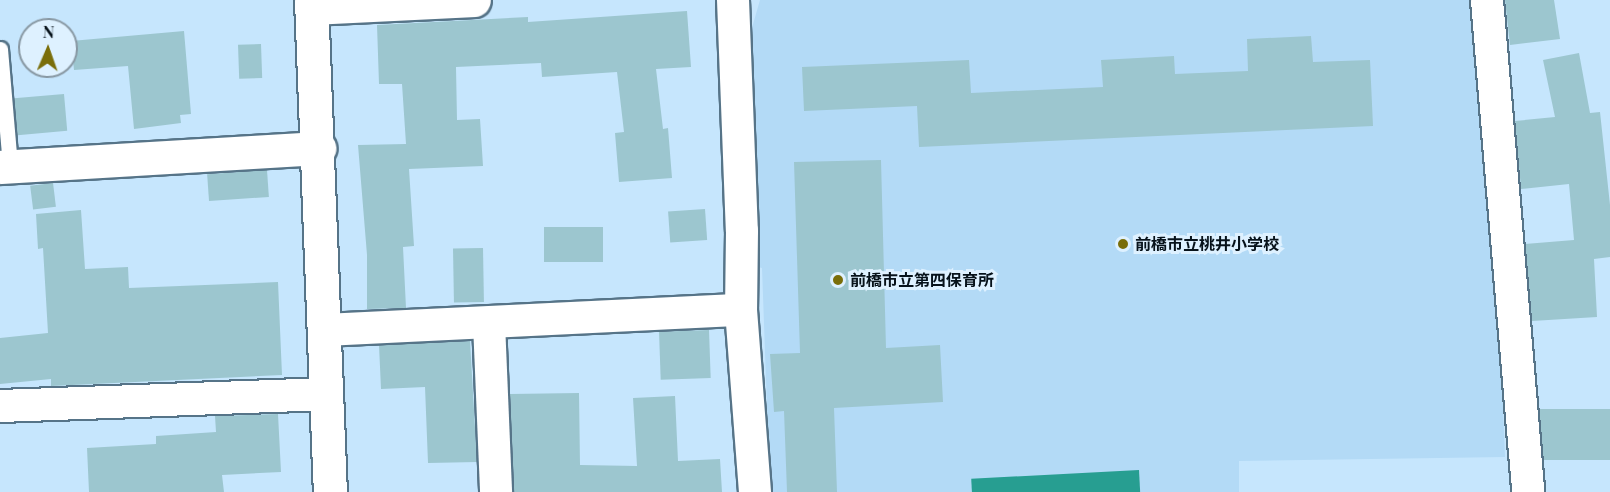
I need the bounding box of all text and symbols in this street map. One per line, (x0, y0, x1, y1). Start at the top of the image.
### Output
north arrow (18, 18, 78, 78)
text: N (42, 21, 55, 42)
place label: 前橋市立桃井小学校 (1135, 234, 1279, 254)
marker: 前橋市立桃井小学校 (1116, 237, 1130, 251)
place label: 前橋市立第四保育所 (850, 270, 994, 290)
marker: 前橋市立第四保育所 (831, 273, 845, 287)

